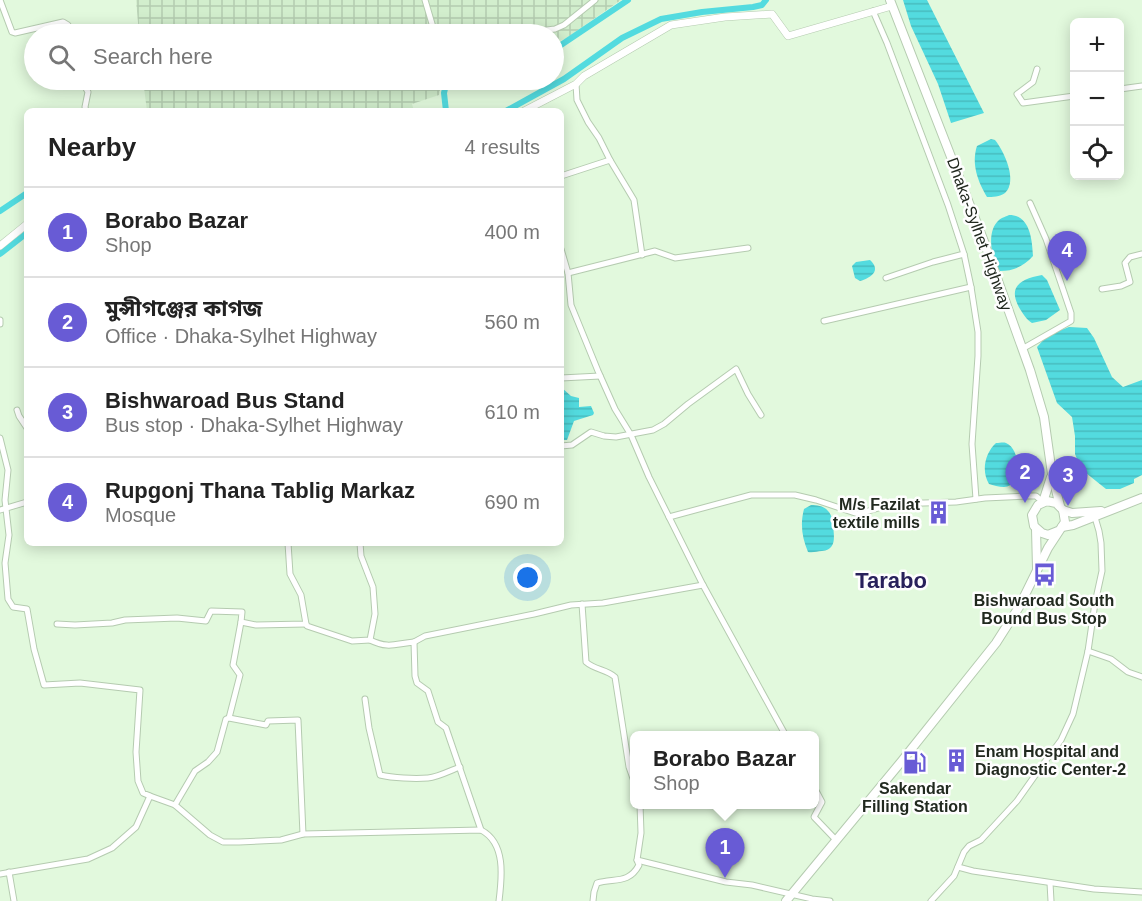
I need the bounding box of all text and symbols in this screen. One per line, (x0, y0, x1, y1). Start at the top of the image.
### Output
map controls (1070, 18, 1124, 180)
button: + (1070, 18, 1124, 72)
search box (24, 24, 564, 90)
icon: search (45, 41, 78, 74)
text: Search here (93, 44, 213, 69)
button: − (1070, 72, 1124, 126)
button: locate (1070, 126, 1124, 180)
text: Nearby (48, 132, 136, 162)
text: 4 results (464, 136, 540, 158)
street label: Dhaka-Sylhet Highway (944, 155, 1015, 313)
text: Borabo Bazar (105, 208, 248, 233)
text: 1 (62, 221, 73, 243)
text: 400 m (484, 221, 540, 243)
pin: 4 (1048, 232, 1086, 281)
text: Shop (105, 234, 152, 256)
text: মুন্সীগঞ্জের কাগজ (105, 296, 263, 321)
text: 2 (62, 311, 73, 333)
text: 560 m (484, 311, 540, 333)
text: Office · Dhaka-Sylhet Highway (105, 325, 377, 347)
text: Bishwaroad Bus Stand (105, 388, 345, 413)
text: 3 (62, 401, 73, 423)
text: 610 m (484, 401, 540, 423)
text: Bus stop · Dhaka-Sylhet Highway (105, 414, 403, 436)
pin: 2 (1006, 454, 1044, 503)
pin: 3 (1048, 456, 1088, 506)
text: Rupgonj Thana Tablig Markaz (105, 478, 415, 503)
text: 4 (62, 491, 73, 513)
text: 690 m (484, 491, 540, 513)
place label: M/s Fazilat textile mills (833, 496, 921, 531)
building icon: M/s Fazilat textile mills (925, 500, 951, 526)
text: Mosque (105, 504, 176, 526)
bus stop icon: Bishwaroad South Bound Bus Stop (1031, 562, 1057, 588)
your location (513, 563, 542, 592)
district label: Tarabo (855, 568, 927, 593)
place label: Bishwaroad South Bound Bus Stop (974, 592, 1114, 627)
popup (630, 731, 819, 809)
place label: Enam Hospital and Diagnostic Center-2 (975, 743, 1126, 778)
text: Borabo Bazar (653, 746, 796, 771)
building icon: Enam Hospital and Diagnostic Center-2 (944, 747, 970, 773)
fuel station icon: Sakendar Filling Station (902, 750, 928, 776)
text: Shop (653, 772, 700, 794)
place label: Sakendar Filling Station (862, 780, 968, 815)
pin: 1 (706, 828, 744, 878)

